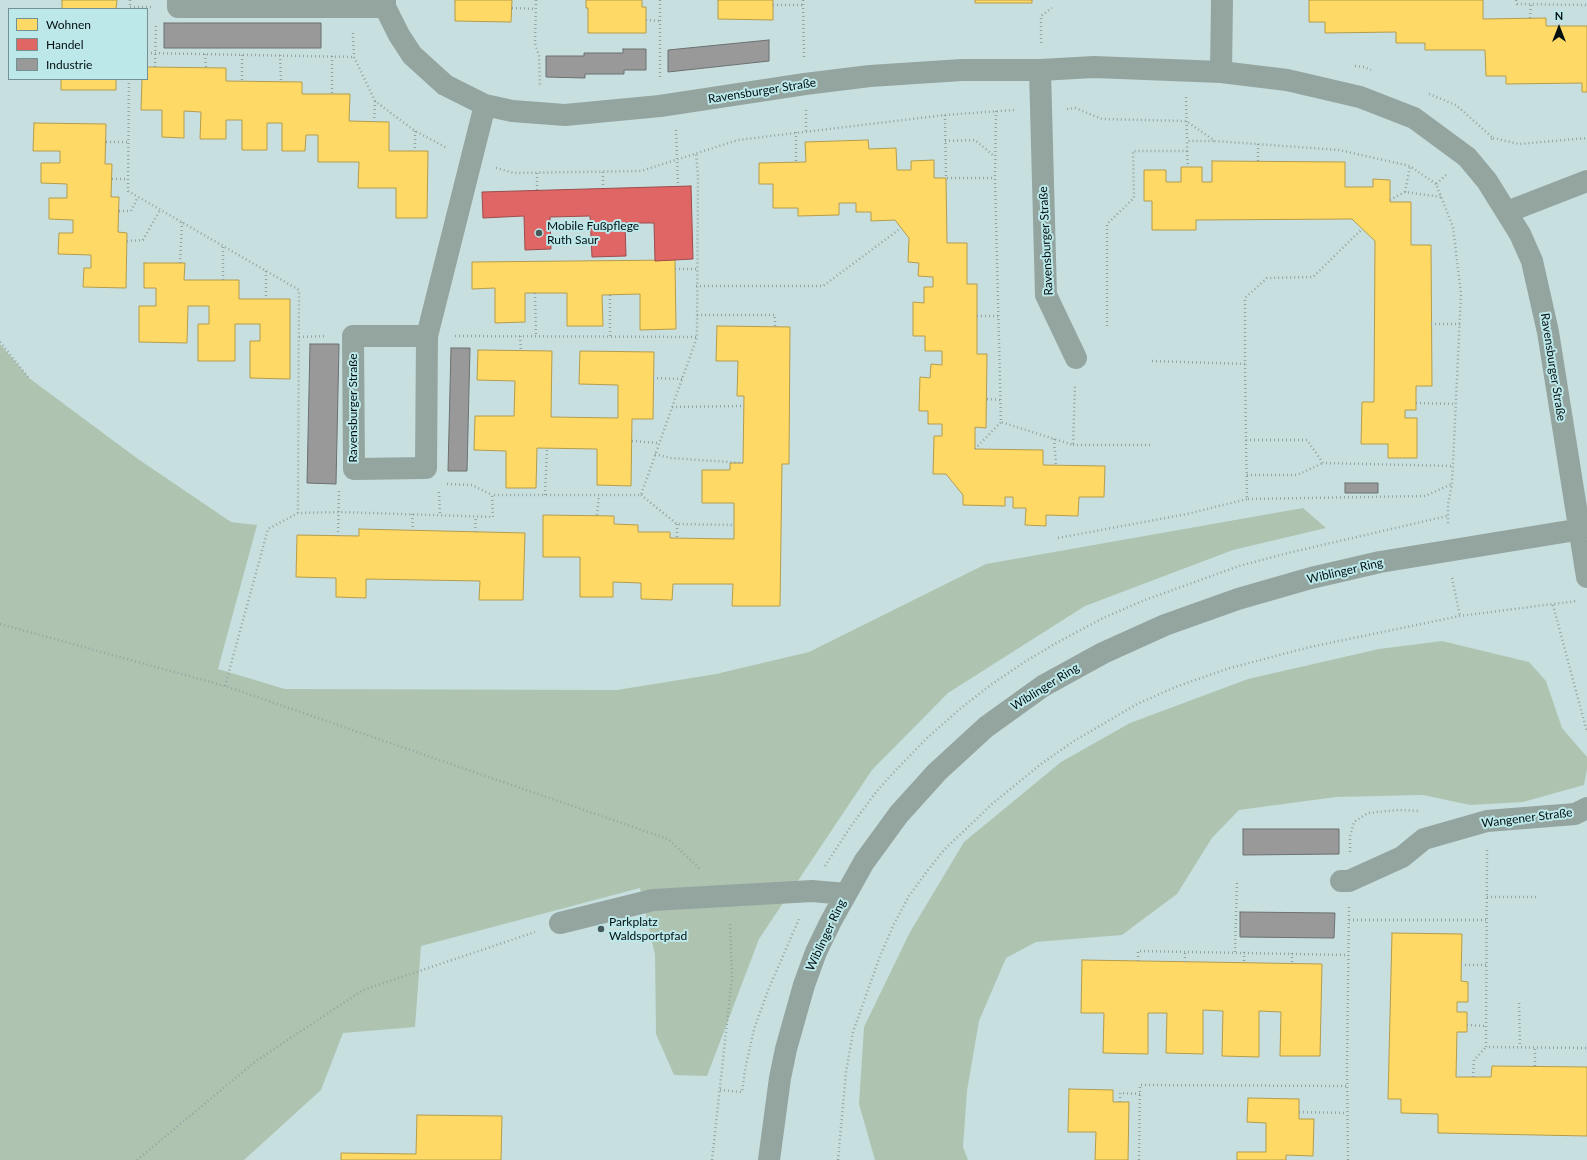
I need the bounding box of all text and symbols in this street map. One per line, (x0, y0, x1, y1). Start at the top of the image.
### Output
legend (8, 8, 148, 80)
north arrow (1539, 8, 1579, 48)
text: N (1555, 9, 1563, 22)
text: Wohnen (46, 17, 91, 32)
text: Handel (46, 37, 84, 52)
text: Industrie (46, 57, 92, 72)
street label: Ravensburger Straße (707, 75, 817, 107)
street label: Ravensburger Straße (1036, 186, 1056, 296)
place label: Mobile Fußpflege Ruth Saur (547, 219, 639, 247)
marker: Mobile Fußpflege Ruth Saur (534, 228, 544, 238)
street label: Ravensburger Straße (1537, 312, 1569, 422)
street label: Ravensburger Straße (346, 353, 360, 463)
street label: Wiblinger Ring (1306, 555, 1384, 587)
street label: Wiblinger Ring (1008, 660, 1082, 714)
street label: Wangener Straße (1481, 805, 1573, 831)
street label: Wiblinger Ring (803, 897, 849, 973)
place label: Parkplatz Waldsportpfad (609, 915, 687, 943)
marker: Parkplatz Waldsportpfad (596, 924, 606, 934)

